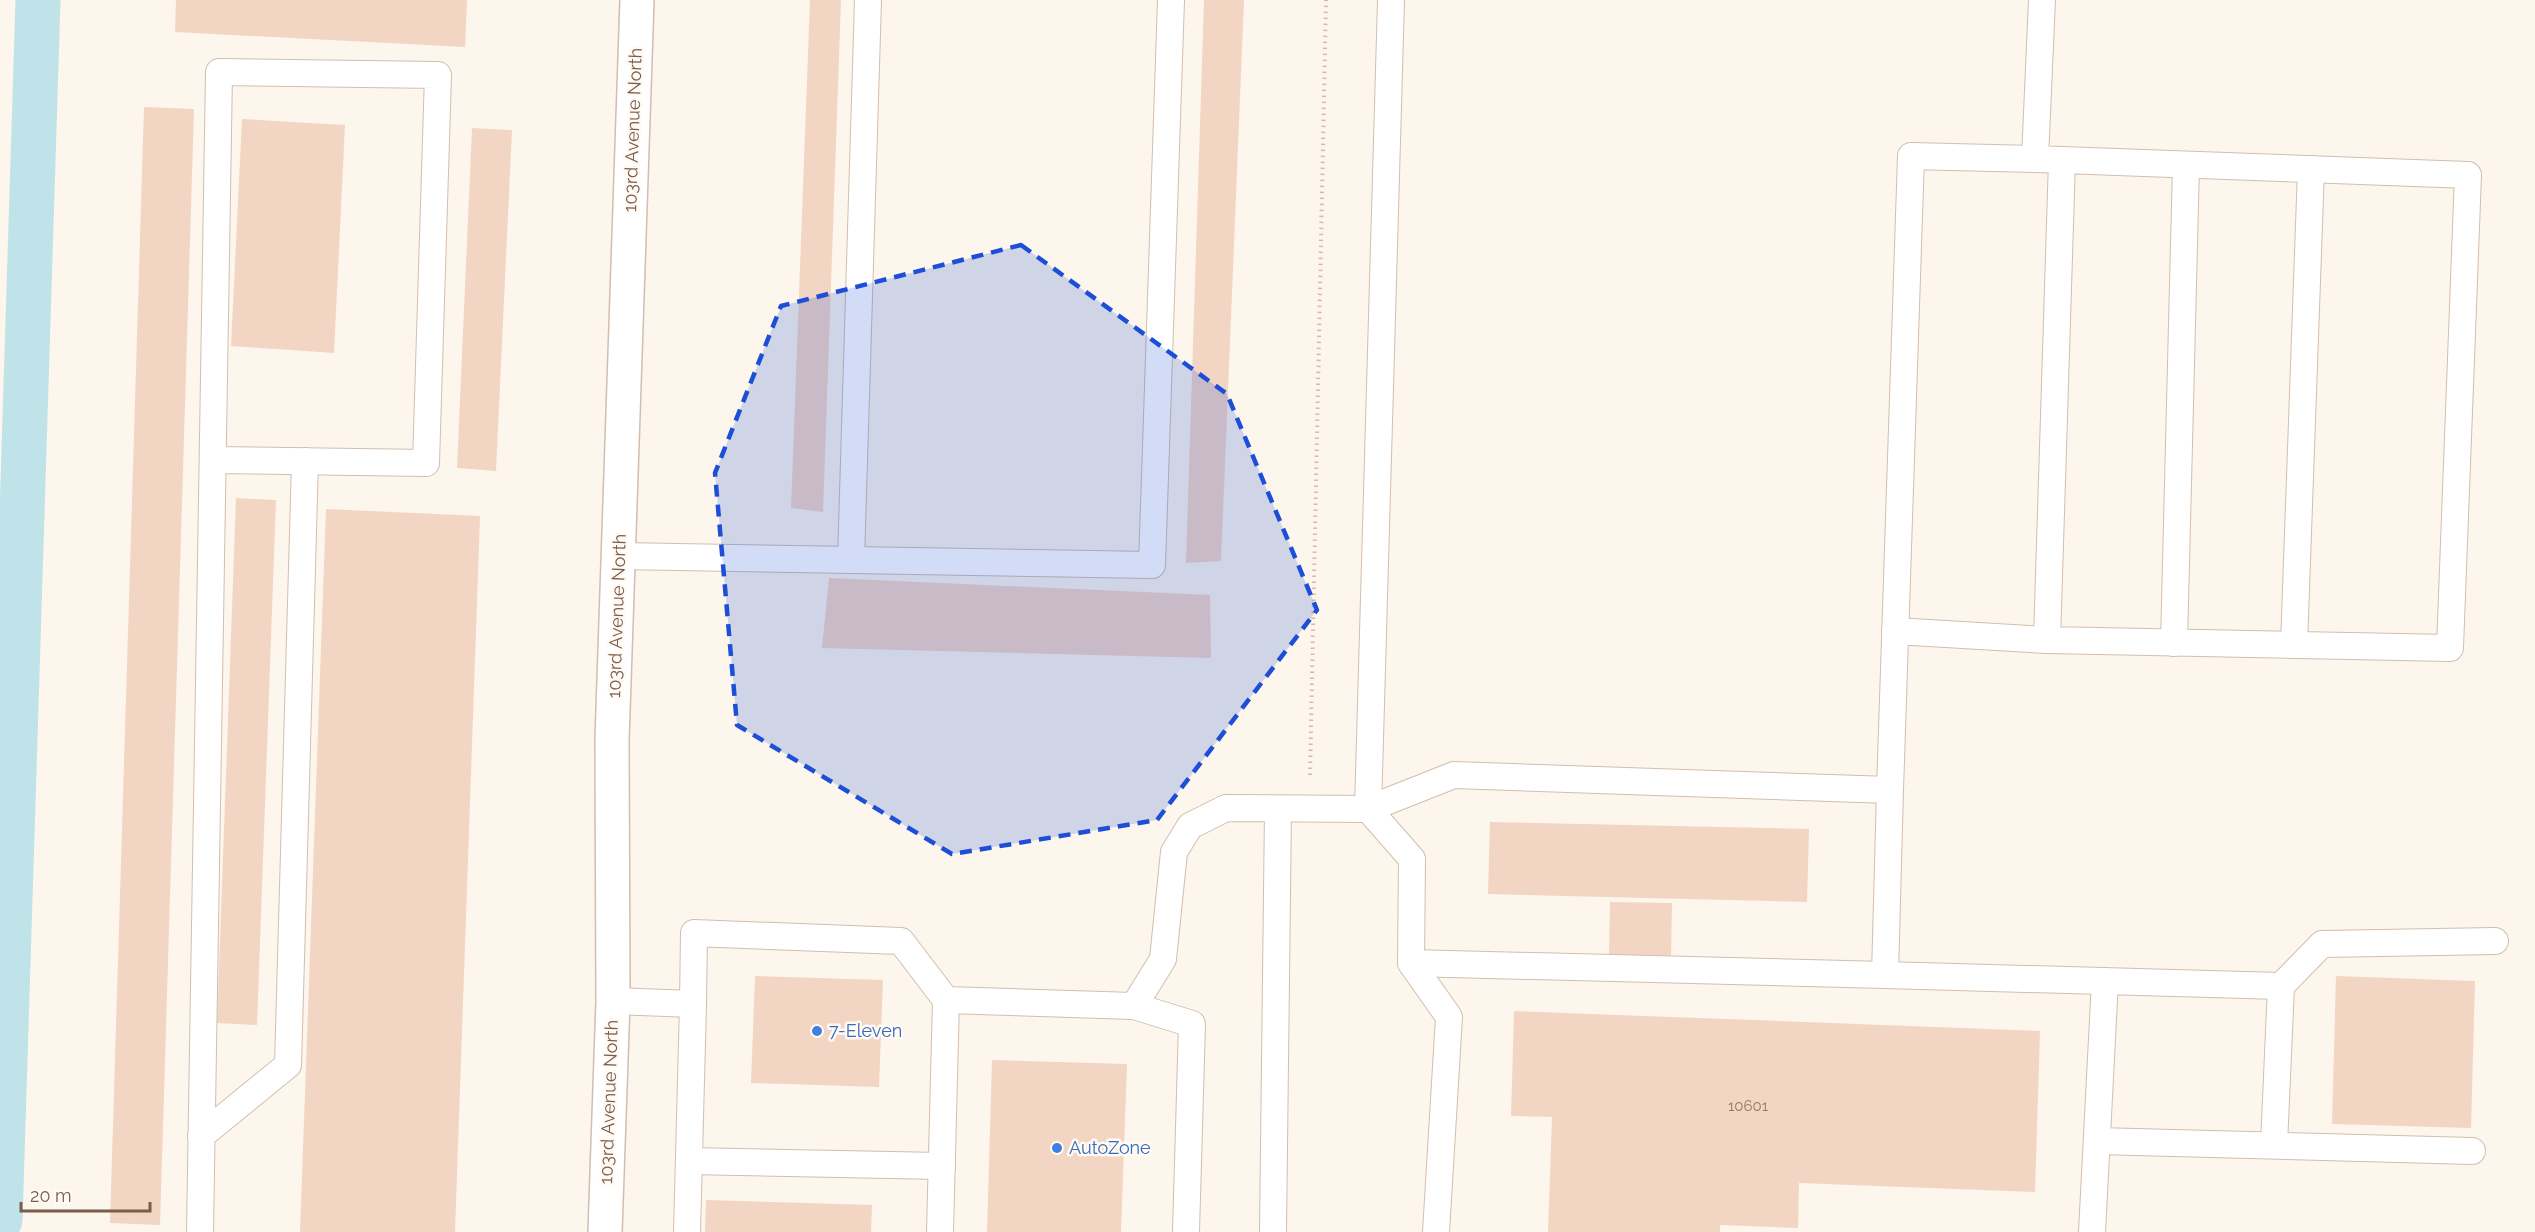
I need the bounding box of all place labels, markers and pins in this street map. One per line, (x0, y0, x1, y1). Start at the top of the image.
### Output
place label: 7-Eleven (829, 1020, 902, 1041)
marker: 7-Eleven (810, 1024, 824, 1038)
place label: AutoZone (1069, 1137, 1151, 1158)
marker: AutoZone (1050, 1141, 1064, 1155)

